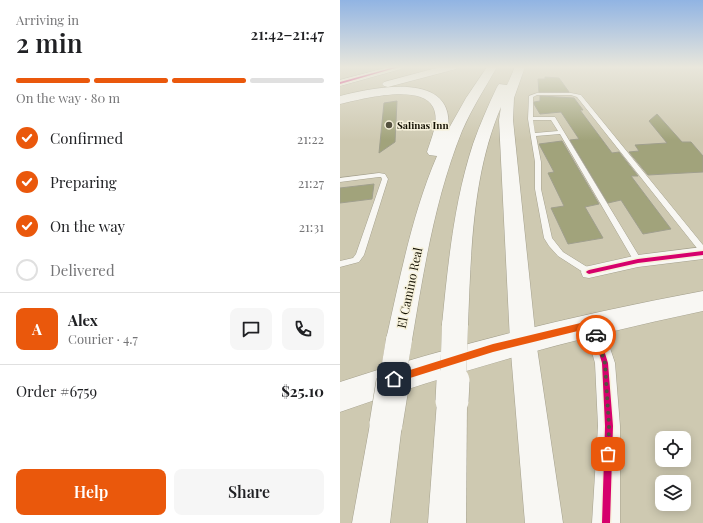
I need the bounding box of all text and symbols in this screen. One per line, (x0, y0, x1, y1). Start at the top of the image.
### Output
text: Arriving in (16, 11, 79, 28)
text: 21:42–21:47 (251, 24, 324, 44)
text: 2 min (16, 25, 82, 60)
text: On the way · 80 m (16, 89, 120, 106)
place label: Salinas Inn (397, 118, 449, 132)
marker: Salinas Inn (384, 120, 394, 130)
icon: check (16, 127, 38, 149)
text: Confirmed (50, 128, 123, 148)
text: 21:22 (297, 130, 324, 147)
icon: check (16, 171, 38, 193)
text: Preparing (50, 172, 117, 192)
text: 21:27 (298, 174, 324, 191)
icon: check (16, 215, 38, 237)
text: On the way (50, 216, 125, 236)
text: 21:31 (299, 218, 324, 235)
street label: El Camino Real (393, 245, 426, 330)
text: Delivered (50, 260, 115, 280)
button: chat (230, 308, 272, 350)
button: phone (282, 308, 324, 350)
text: Alex (68, 310, 98, 330)
courier (576, 315, 616, 355)
text: A (32, 319, 42, 339)
icon: car (585, 324, 607, 346)
text: Courier · 4.7 (68, 330, 138, 347)
pin (377, 362, 411, 396)
icon: home (383, 368, 405, 390)
text: Order #6759 (16, 381, 97, 401)
text: $25.10 (281, 381, 324, 401)
map controls (655, 431, 691, 511)
button: locate (655, 431, 691, 467)
pin (591, 437, 625, 471)
icon: bag (597, 443, 619, 465)
button: Help (16, 469, 166, 515)
button: Share (174, 469, 324, 515)
button: layers (655, 475, 691, 511)

